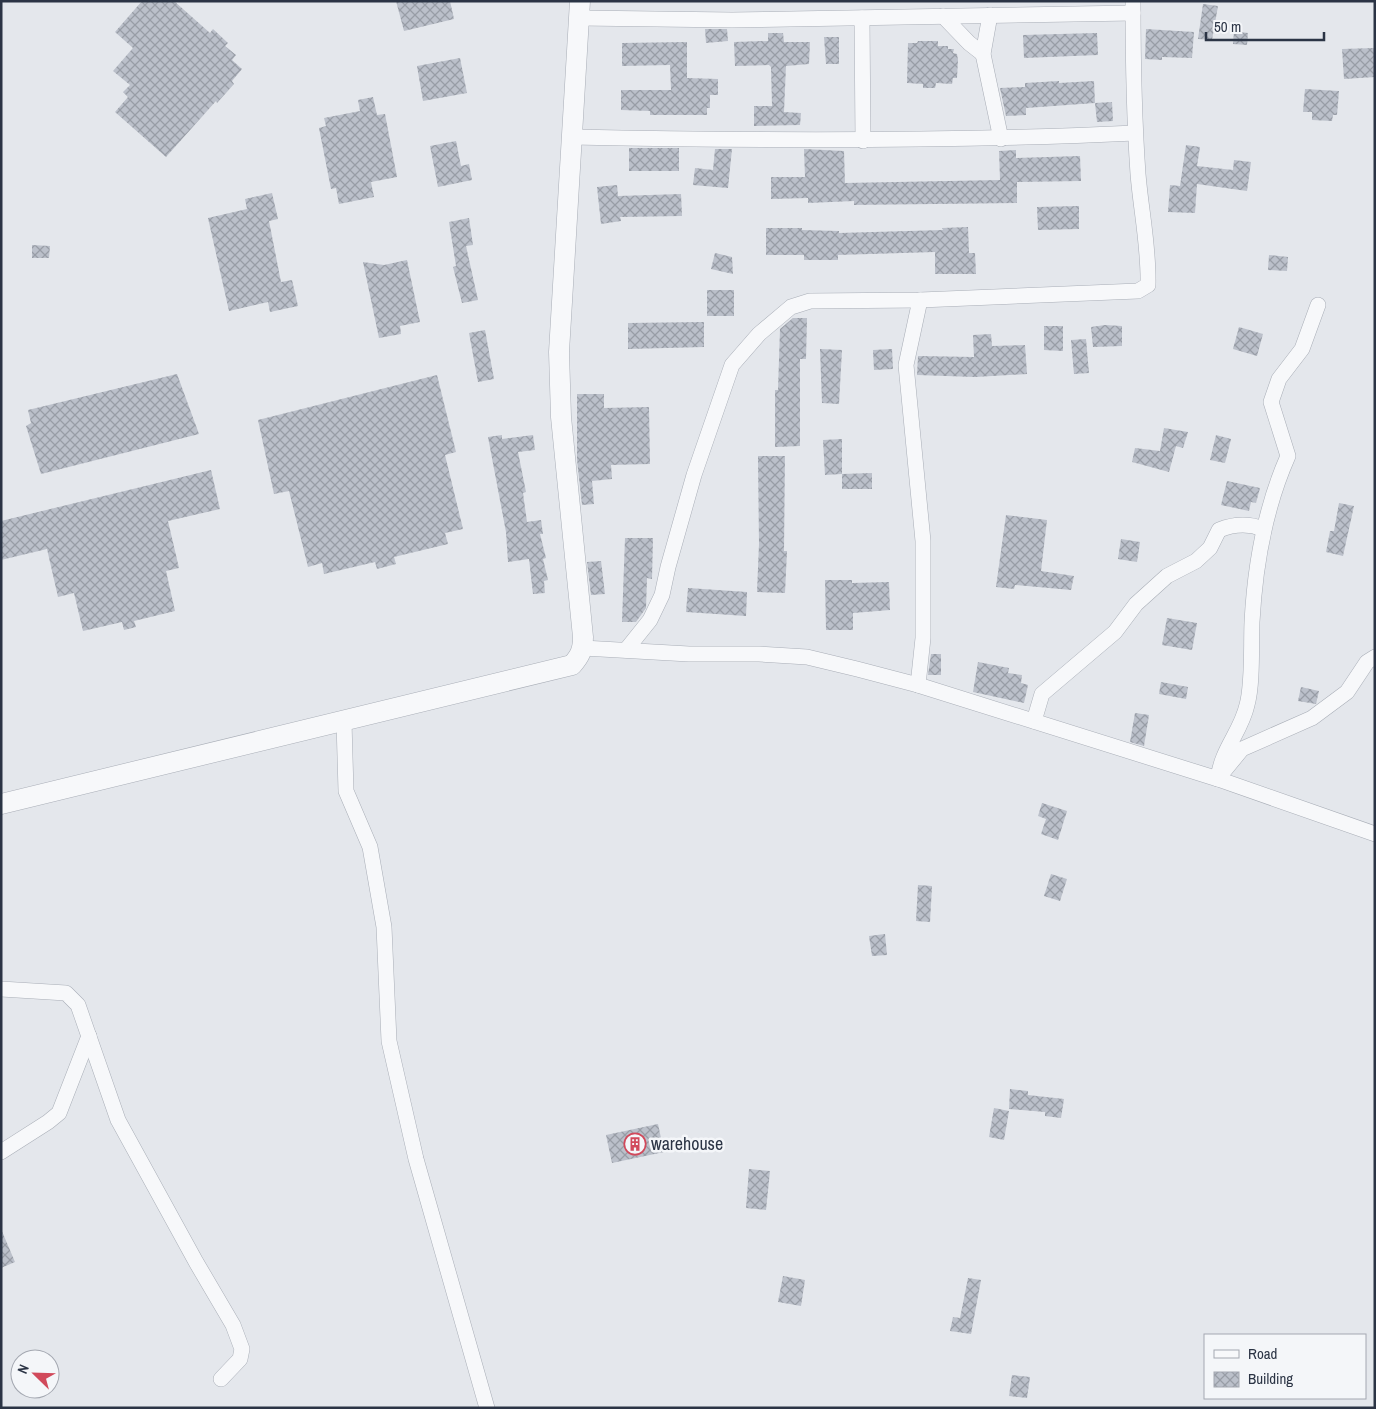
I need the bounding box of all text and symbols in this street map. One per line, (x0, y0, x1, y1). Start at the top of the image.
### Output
scale bar (1206, 10, 1324, 42)
text: 50 m (1214, 16, 1241, 37)
place label: warehouse (651, 1131, 723, 1156)
building icon: warehouse (623, 1132, 647, 1156)
legend (1204, 1334, 1366, 1399)
text: Road (1248, 1343, 1277, 1364)
north arrow (10, 1349, 60, 1399)
text: N (13, 1362, 33, 1376)
text: Building (1248, 1368, 1293, 1389)

